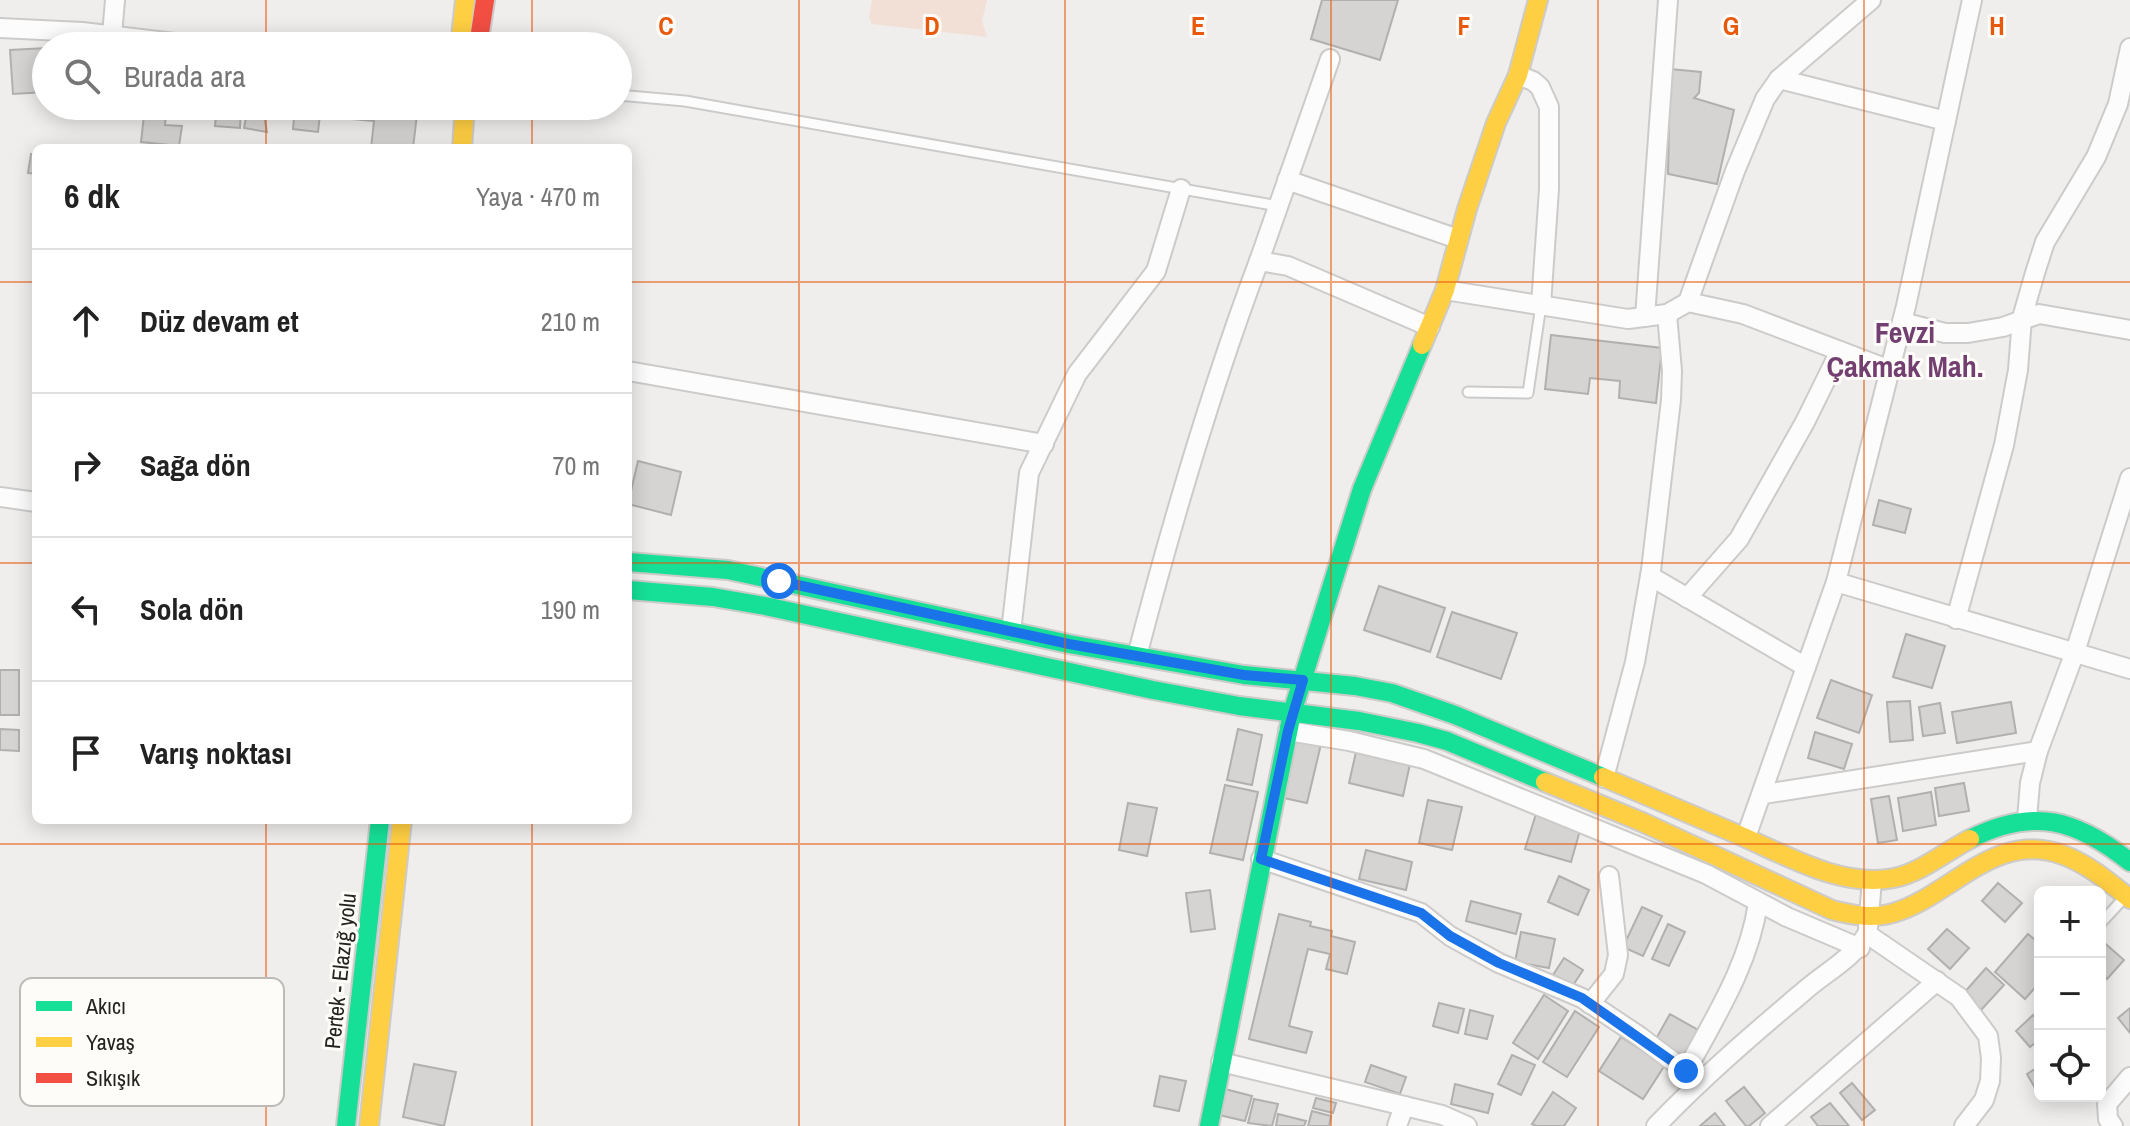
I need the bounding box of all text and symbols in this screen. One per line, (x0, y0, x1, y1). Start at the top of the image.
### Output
text: C (658, 8, 674, 43)
text: D (924, 8, 940, 43)
text: E (1191, 8, 1205, 43)
text: F (1457, 8, 1471, 43)
text: G (1723, 8, 1739, 43)
text: H (1989, 8, 2005, 43)
search box (32, 32, 632, 120)
icon: search (60, 54, 104, 98)
text: Burada ara (124, 56, 246, 96)
text: 6 dk (64, 173, 120, 219)
text: Yaya · 470 m (476, 179, 600, 214)
icon: ahead (64, 299, 108, 343)
text: Düz devam et (140, 301, 299, 341)
text: 210 m (541, 304, 600, 339)
district label: Fevzi Çakmak Mah. (1826, 312, 1984, 386)
icon: right (64, 443, 108, 487)
text: Sağa dön (140, 445, 251, 485)
text: 70 m (553, 448, 600, 483)
route start (761, 563, 797, 599)
icon: left (64, 587, 108, 631)
text: Sola dön (140, 589, 244, 629)
text: 190 m (541, 592, 600, 627)
icon: arrive (64, 731, 108, 775)
text: Varış noktası (140, 733, 292, 773)
map controls (2034, 886, 2106, 1102)
button: + (2034, 886, 2106, 958)
street label: Pertek - Elazığ yolu (317, 892, 363, 1050)
button: − (2034, 958, 2106, 1030)
legend (20, 978, 284, 1106)
text: Akıcı (85, 991, 126, 1021)
text: Yavaş (86, 1027, 135, 1057)
button: locate (2034, 1030, 2106, 1102)
route end (1668, 1053, 1704, 1089)
text: Sıkışık (86, 1063, 141, 1093)

